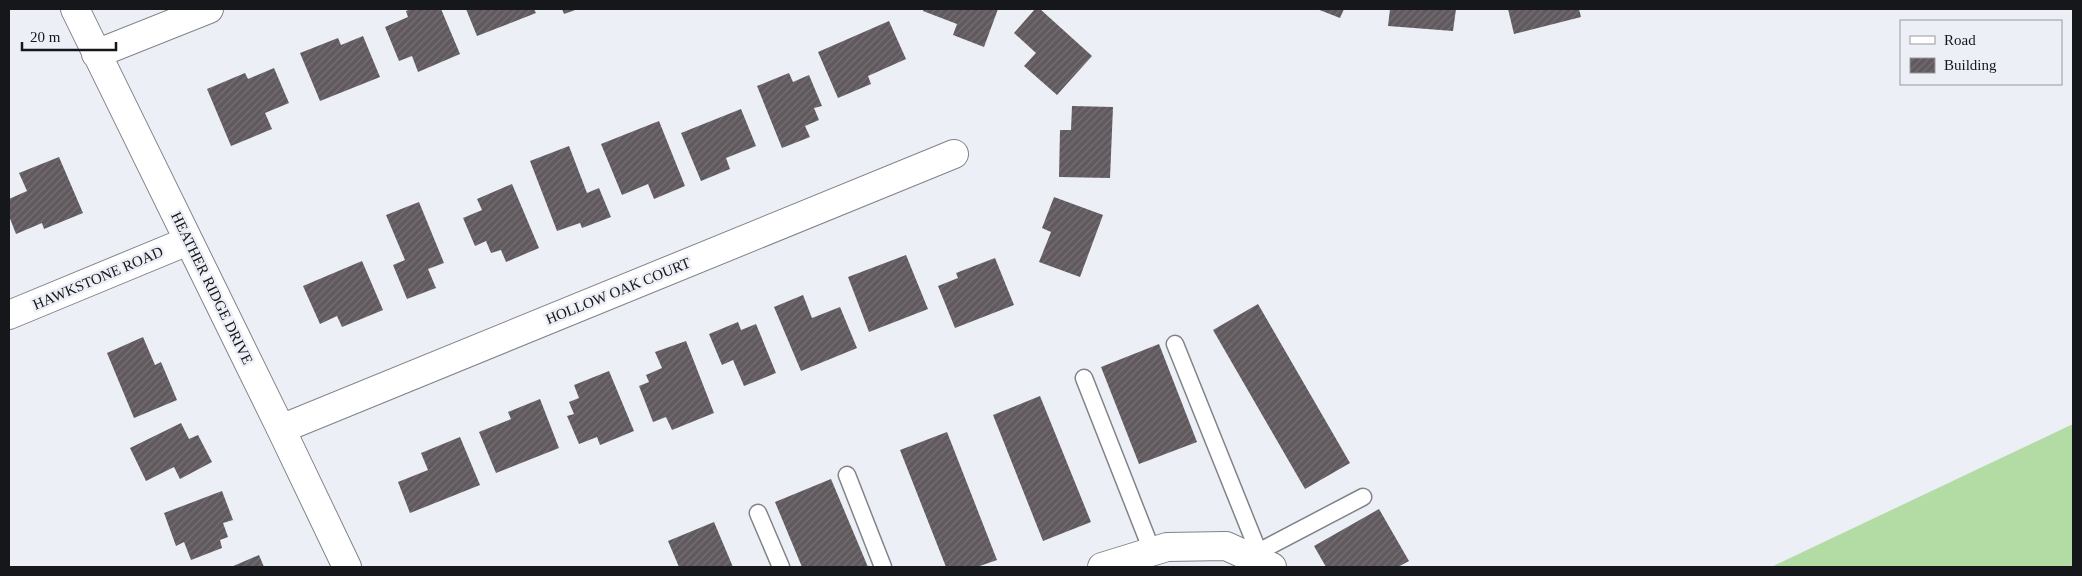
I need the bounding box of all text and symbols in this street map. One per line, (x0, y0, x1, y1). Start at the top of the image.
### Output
scale bar (22, 20, 116, 52)
legend (1900, 20, 2062, 85)
text: 20 m (30, 29, 61, 45)
text: Road (1944, 32, 1976, 48)
text: Building (1944, 57, 1997, 73)
street label: HEATHER RIDGE DRIVE (168, 209, 256, 367)
street label: HAWKSTONE ROAD (31, 243, 166, 313)
street label: HOLLOW OAK COURT (543, 255, 693, 327)

